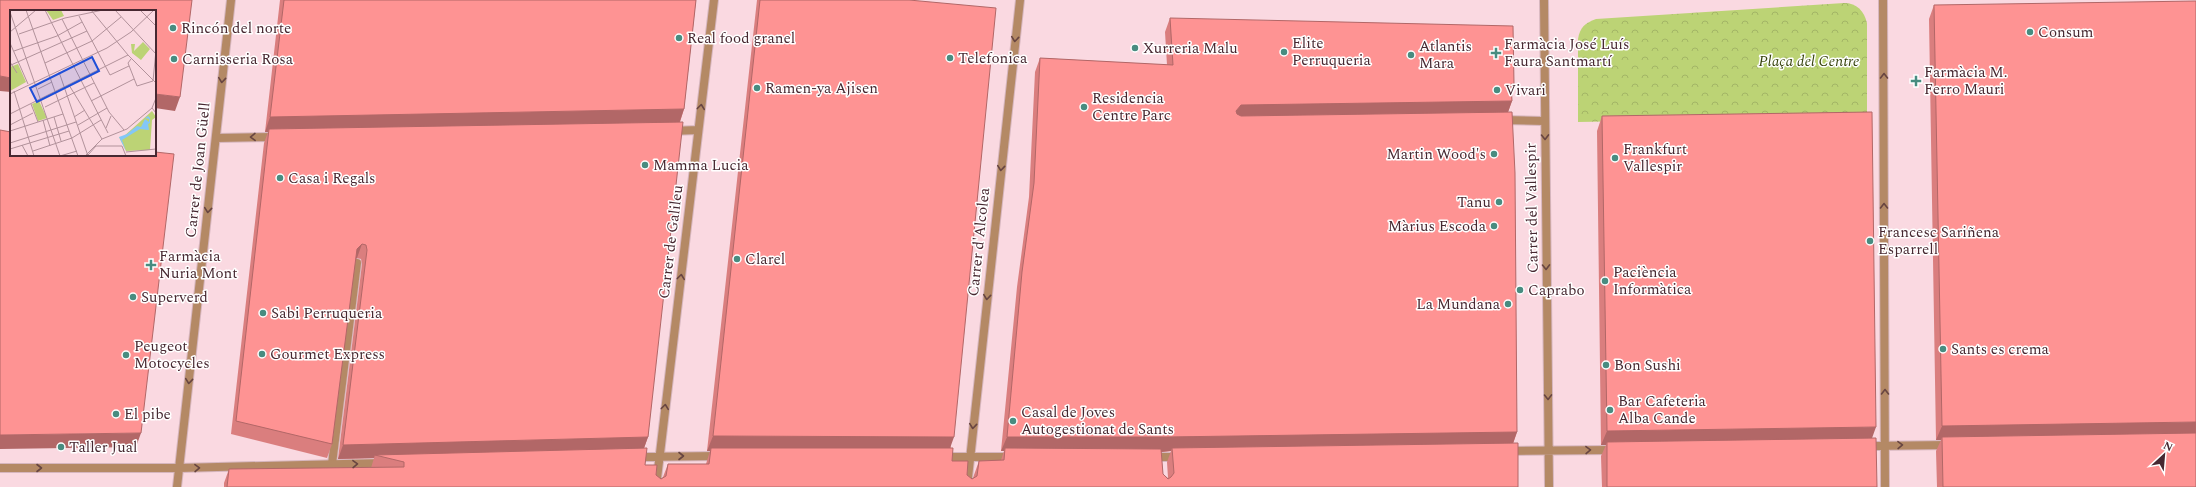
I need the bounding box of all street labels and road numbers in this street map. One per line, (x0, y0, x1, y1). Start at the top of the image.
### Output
street label: Carrer de Joan Güell (179, 101, 217, 239)
street label: Carrer del Vallespir (1519, 143, 1545, 273)
street label: Carrer de Galileu (653, 184, 689, 300)
street label: Carrer d'Alcolea (962, 186, 996, 297)

